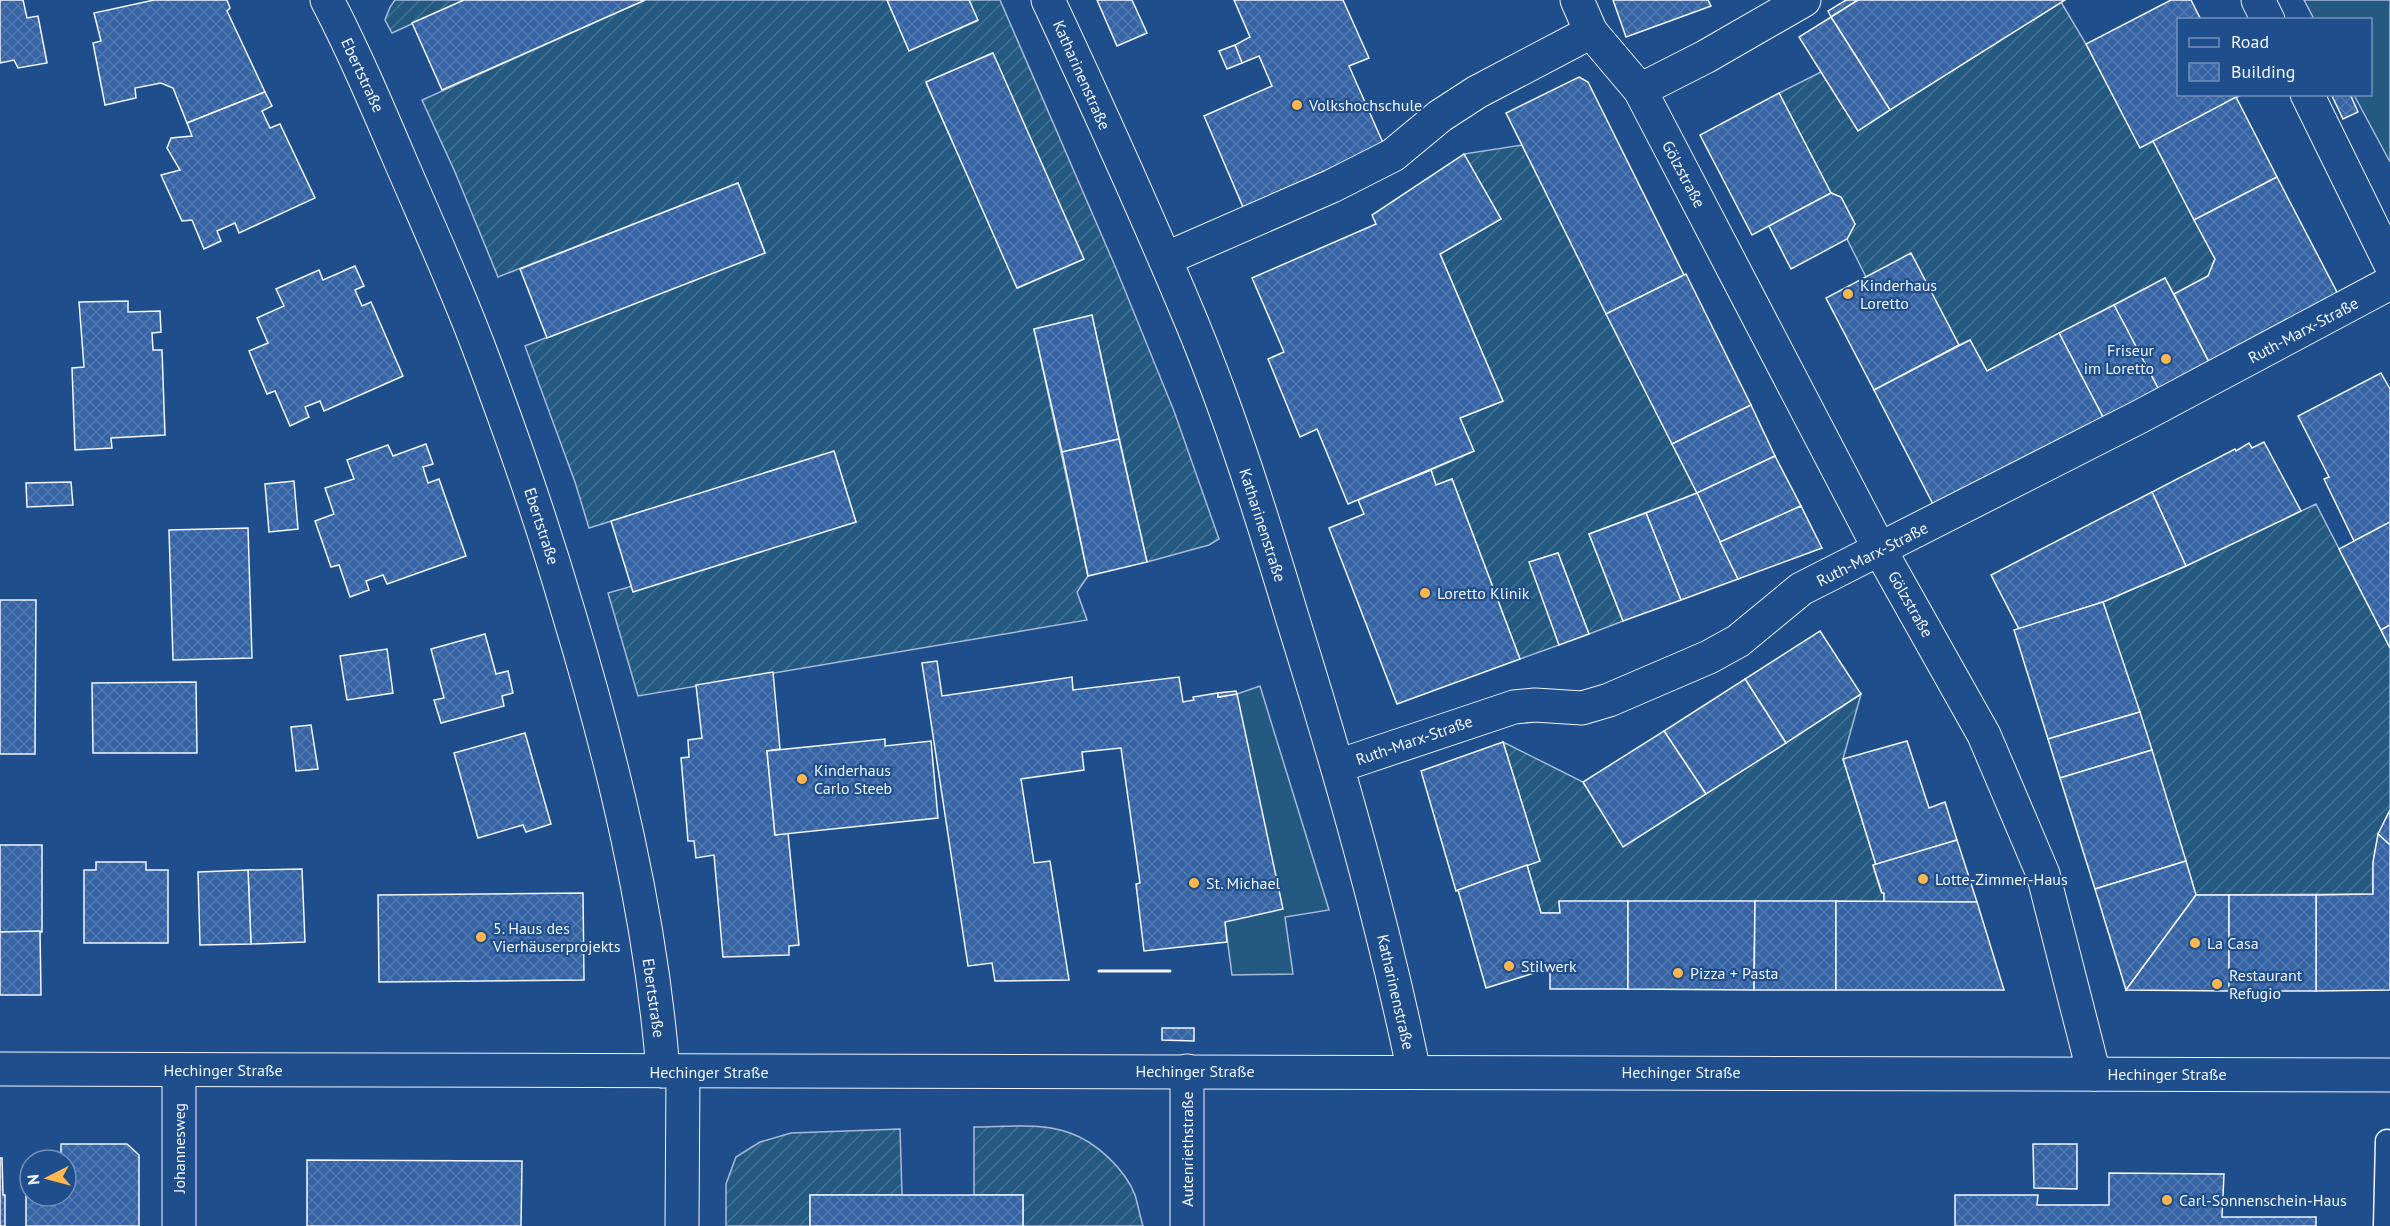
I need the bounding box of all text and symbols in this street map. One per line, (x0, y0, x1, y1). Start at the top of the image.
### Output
street label: Katharinenstraße (1049, 17, 1115, 133)
legend (2177, 18, 2372, 96)
text: Road (2231, 30, 2269, 53)
street label: Ebertstraße (337, 35, 389, 115)
text: Building (2231, 60, 2295, 83)
place label: Volkshochschule (1308, 95, 1422, 115)
marker: Volkshochschule (1290, 98, 1304, 112)
street label: Gölzstraße (1658, 137, 1710, 211)
place label: Kinderhaus Loretto (1860, 275, 1937, 313)
marker: Kinderhaus Loretto (1841, 287, 1855, 301)
street label: Ruth-Marx-Straße (2244, 293, 2362, 367)
place label: Friseur im Loretto (2084, 340, 2155, 378)
marker: Friseur im Loretto (2159, 352, 2173, 366)
street label: Katharinenstraße (1235, 466, 1291, 584)
street label: Ebertstraße (520, 485, 564, 567)
street label: Ruth-Marx-Straße (1813, 517, 1931, 591)
street label: Gölzstraße (1884, 567, 1938, 641)
place label: Loretto Klinik (1437, 583, 1530, 603)
marker: Loretto Klinik (1418, 586, 1432, 600)
street label: Ruth-Marx-Straße (1353, 711, 1475, 769)
place label: Kinderhaus Carlo Steeb (814, 760, 892, 798)
marker: Kinderhaus Carlo Steeb (795, 772, 809, 786)
place label: Lotte-Zimmer-Haus (1935, 869, 2068, 889)
marker: Lotte-Zimmer-Haus (1916, 872, 1930, 886)
place label: St. Michael (1206, 873, 1281, 893)
marker: St. Michael (1187, 876, 1201, 890)
place label: 5. Haus des Vierhäuserprojekts (492, 918, 621, 956)
marker: 5. Haus des Vierhäuserprojekts (474, 930, 488, 944)
street label: Katharinenstraße (1373, 932, 1419, 1052)
place label: La Casa (2207, 933, 2259, 953)
marker: La Casa (2188, 936, 2202, 950)
place label: Stilwerk (1521, 956, 1577, 976)
street label: Ebertstraße (639, 957, 669, 1039)
marker: Stilwerk (1502, 959, 1516, 973)
place label: Pizza + Pasta (1690, 963, 1779, 983)
place label: Restaurant Refugio (2229, 965, 2303, 1003)
marker: Pizza + Pasta (1671, 966, 1685, 980)
marker: Restaurant Refugio (2210, 977, 2224, 991)
street label: Hechinger Straße (163, 1060, 283, 1080)
street label: Hechinger Straße (1135, 1061, 1255, 1081)
street label: Hechinger Straße (649, 1062, 769, 1082)
street label: Hechinger Straße (1621, 1062, 1741, 1082)
street label: Hechinger Straße (2107, 1064, 2227, 1084)
street label: Autenriethstraße (1177, 1091, 1197, 1207)
street label: Johannesweg (169, 1103, 189, 1194)
north arrow (18, 1148, 78, 1208)
text: N (23, 1173, 44, 1186)
place label: Carl-Sonnenschein-Haus (2179, 1190, 2347, 1210)
marker: Carl-Sonnenschein-Haus (2160, 1193, 2174, 1207)

